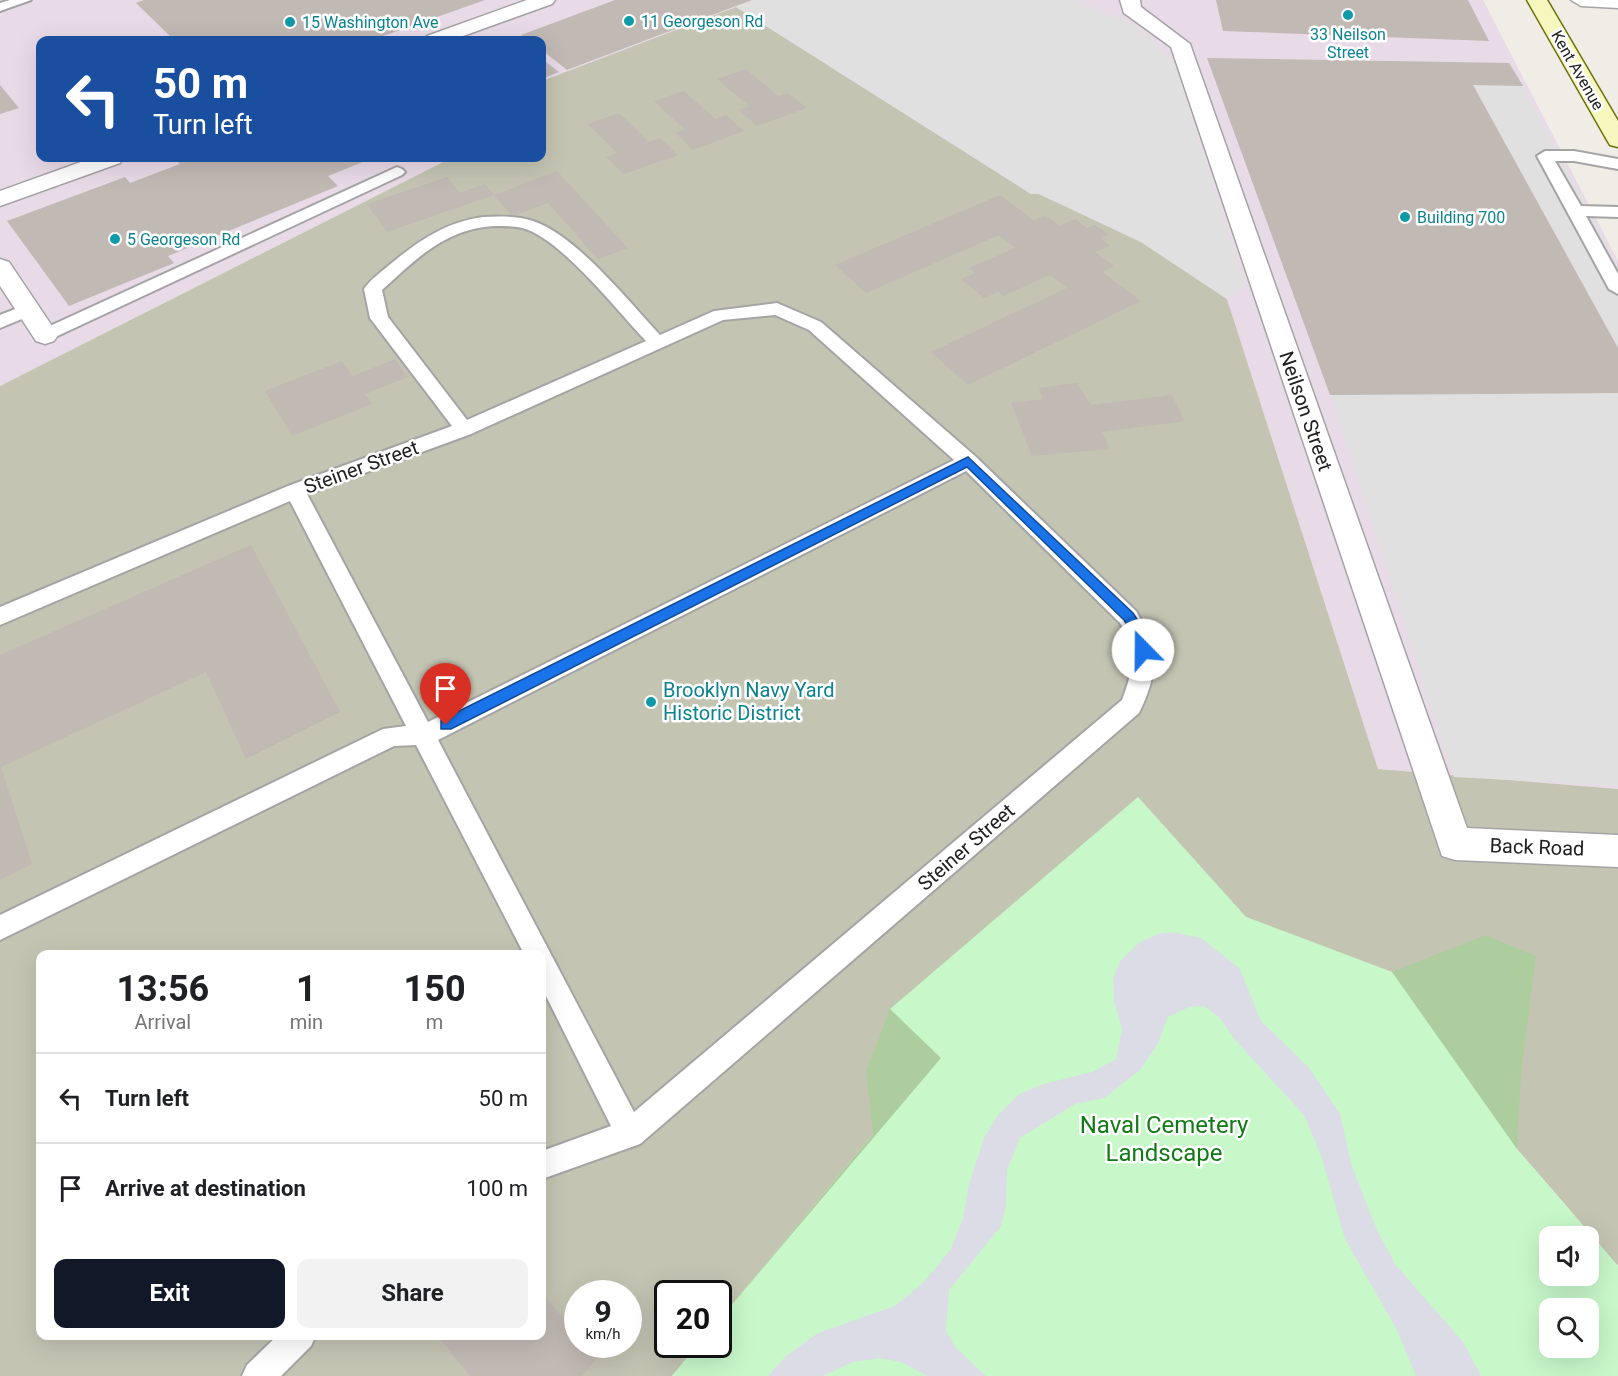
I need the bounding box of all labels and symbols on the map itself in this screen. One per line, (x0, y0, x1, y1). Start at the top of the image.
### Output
marker: 33 Neilson Street (1341, 8, 1355, 22)
place label: 11 Georgeson Rd (641, 12, 763, 31)
place label: 15 Washington Ave (302, 13, 439, 32)
marker: 11 Georgeson Rd (622, 14, 636, 28)
marker: 15 Washington Ave (283, 15, 297, 29)
place label: 33 Neilson Street (1310, 25, 1386, 62)
street label: Kent Avenue (1547, 27, 1608, 113)
place label: Building 700 (1417, 208, 1505, 227)
marker: Building 700 (1398, 210, 1412, 224)
place label: 5 Georgeson Rd (127, 230, 240, 249)
marker: 5 Georgeson Rd (108, 232, 122, 246)
street label: Neilson Street (1274, 348, 1338, 474)
street label: Steiner Street (300, 435, 422, 499)
position arrow (1111, 618, 1175, 682)
pin (420, 663, 471, 725)
place label: Brooklyn Navy Yard Historic District (663, 678, 834, 725)
marker: Brooklyn Navy Yard Historic District (644, 695, 658, 709)
street label: Steiner Street (913, 799, 1019, 895)
street label: Back Road (1489, 833, 1585, 861)
park label: Naval Cemetery Landscape (1080, 1111, 1249, 1167)
speed limit sign: 20 (654, 1280, 732, 1358)

